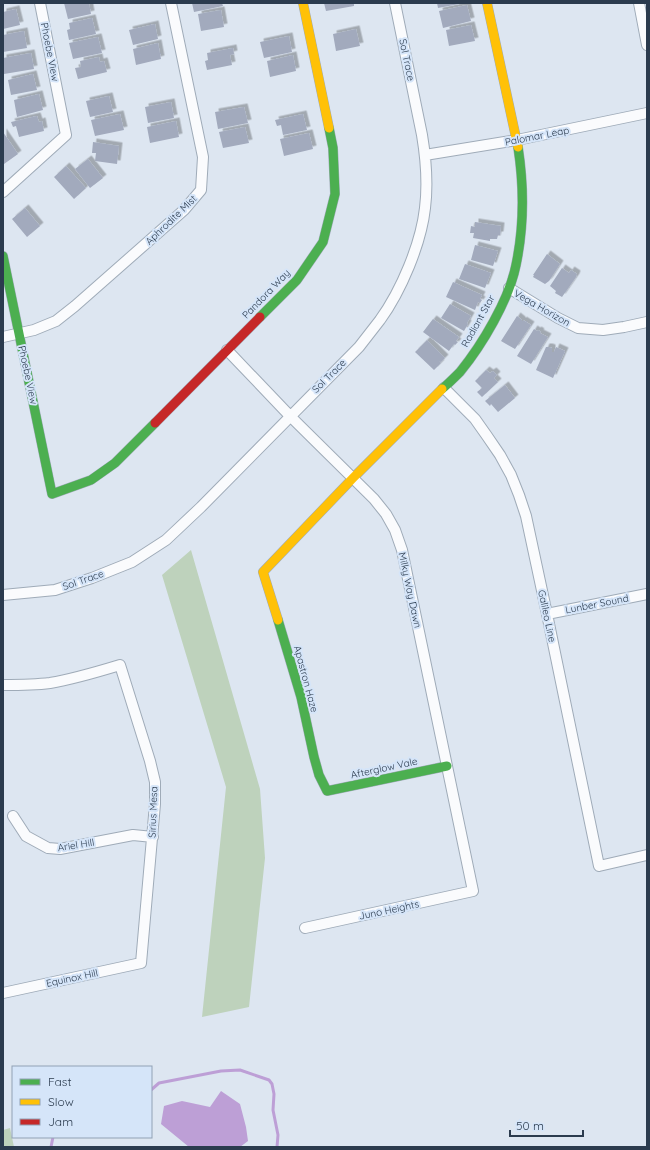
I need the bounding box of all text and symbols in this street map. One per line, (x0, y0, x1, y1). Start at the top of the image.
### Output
street label: Phoebe View (38, 21, 62, 83)
street label: Sol Trace (396, 38, 418, 83)
street label: Palomar Leap (504, 123, 570, 149)
street label: Aphrodite Mist (143, 192, 200, 248)
street label: Pandora Way (239, 267, 293, 321)
street label: Vega Horizon (512, 287, 572, 329)
street label: Radiant Star (458, 292, 498, 349)
street label: Phoebe View (15, 344, 41, 406)
street label: Sol Trace (309, 356, 349, 396)
street label: Milky Way Dawn (396, 551, 424, 629)
street label: Sol Trace (61, 567, 106, 593)
street label: Galileo Line (535, 589, 559, 644)
street label: Lunber Sound (564, 591, 630, 617)
street label: Apastron Haze (291, 644, 321, 714)
street label: Afterglow Vale (349, 755, 419, 781)
street label: Sirius Mesa (146, 786, 160, 838)
street label: Ariel Hill (57, 836, 95, 854)
street label: Juno Heights (358, 897, 421, 923)
street label: Equinox Hill (45, 966, 99, 990)
legend (12, 1066, 152, 1138)
text: Fast (48, 1074, 72, 1089)
text: Slow (48, 1094, 74, 1109)
scale bar (510, 1112, 583, 1138)
text: Jam (48, 1114, 73, 1129)
text: 50 m (516, 1118, 544, 1133)

